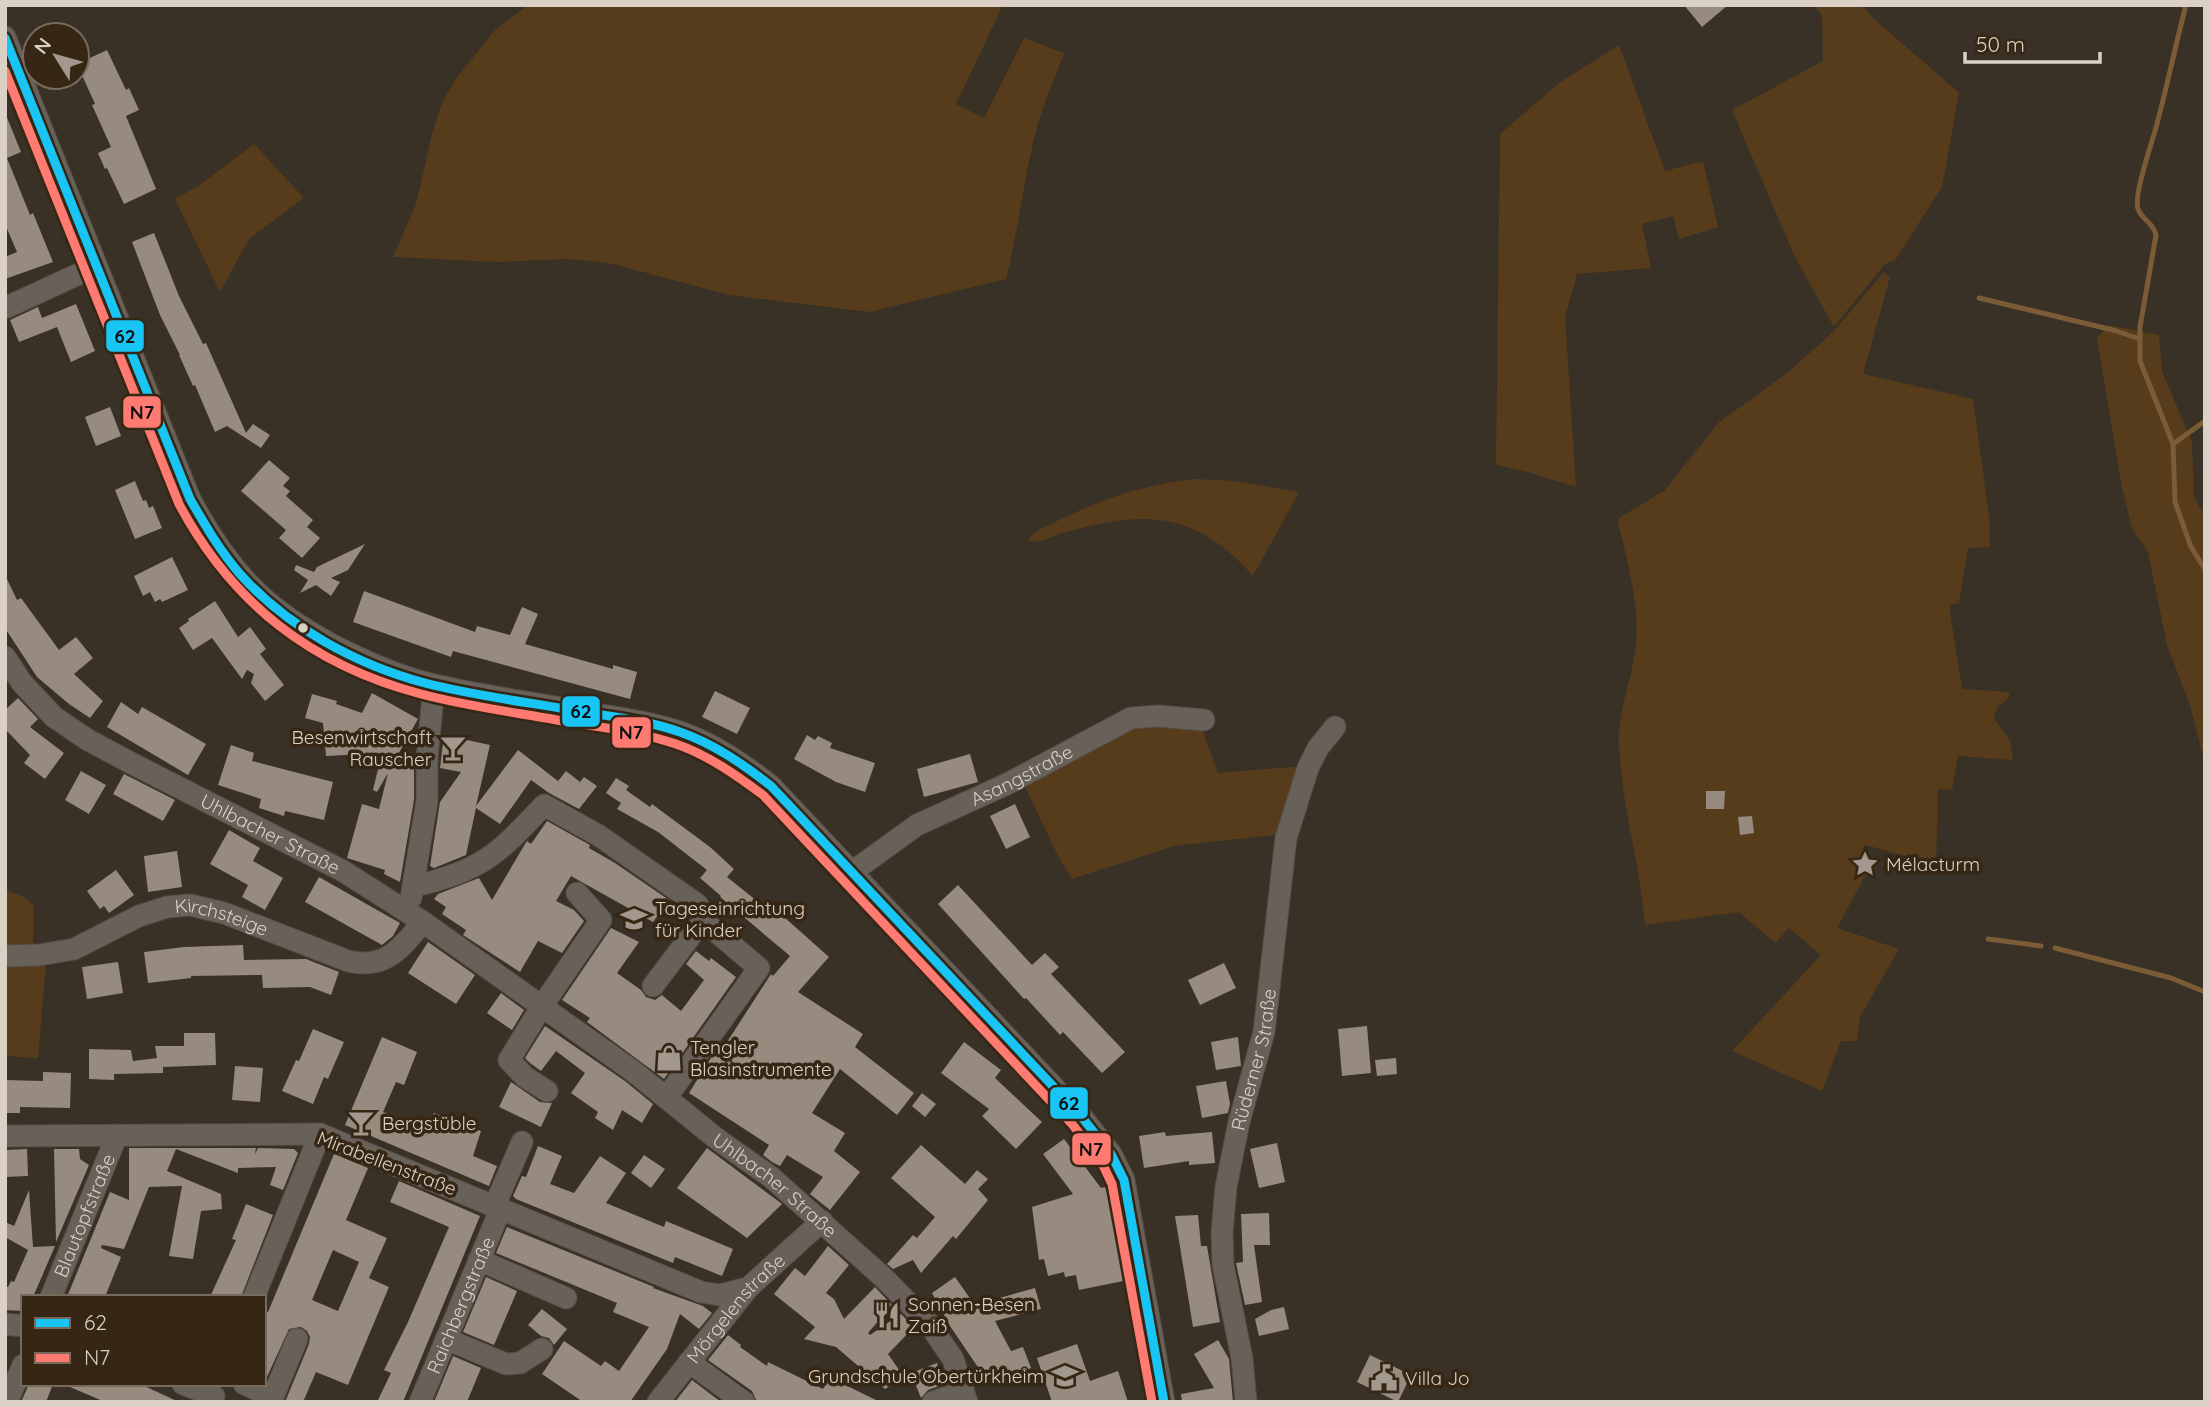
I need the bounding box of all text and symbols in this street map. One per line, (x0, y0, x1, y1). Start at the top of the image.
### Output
north arrow (21, 21, 91, 91)
scale bar (1965, 21, 2100, 65)
text: 50 m (1976, 31, 2025, 57)
text: N (29, 33, 56, 59)
line badge: 62 (105, 319, 145, 353)
text: 62 (114, 324, 136, 348)
line badge: N7 (122, 395, 162, 429)
text: N7 (130, 400, 154, 424)
unlabelled marker (296, 621, 310, 635)
line badge: 62 (561, 695, 601, 728)
text: 62 (570, 699, 592, 723)
line badge: N7 (611, 716, 652, 749)
text: N7 (619, 720, 643, 744)
place label: Besenwirtschaft Rauscher (291, 725, 433, 771)
bar icon: Besenwirtschaft Rauscher (438, 733, 468, 763)
street label: Asangstraße (967, 739, 1077, 811)
street label: Uhlbacher Straße (196, 788, 344, 880)
place icon: Mélacturm (1850, 849, 1880, 879)
place label: Mélacturm (1886, 852, 1980, 876)
street label: Kirchsteige (174, 893, 272, 941)
place label: Tageseinrichtung für Kinder (655, 896, 805, 942)
school or university icon: Tageseinrichtung für Kinder (619, 904, 649, 934)
street label: Rüderner Straße (1226, 987, 1281, 1132)
place label: Tengler Blasinstrumente (690, 1035, 832, 1081)
shop icon: Tengler Blasinstrumente (654, 1043, 684, 1073)
line badge: 62 (1049, 1086, 1089, 1120)
text: 62 (1058, 1091, 1080, 1115)
bar icon: Bergstüble (346, 1108, 376, 1138)
place label: Bergstüble (382, 1111, 476, 1135)
street label: Mirabellenstraße (314, 1125, 460, 1201)
street label: Uhlbacher Straße (708, 1128, 842, 1243)
line badge: N7 (1071, 1132, 1112, 1166)
text: N7 (1079, 1137, 1103, 1161)
street label: Blautopfstraße (48, 1150, 120, 1281)
street label: Raichbergstraße (421, 1233, 500, 1377)
street label: Mörgelenstraße (681, 1248, 790, 1368)
place label: Sonnen-Besen Zaiß (908, 1292, 1035, 1338)
legend (21, 1295, 266, 1386)
restaurant icon: Sonnen-Besen Zaiß (872, 1300, 902, 1330)
text: 62 (84, 1309, 107, 1335)
text: N7 (84, 1344, 110, 1370)
school or university icon: Grundschule Obertürkheim (1050, 1361, 1080, 1391)
public building icon: Villa Jo (1369, 1363, 1399, 1393)
place label: Grundschule Obertürkheim (808, 1364, 1044, 1388)
place label: Villa Jo (1405, 1366, 1470, 1390)

